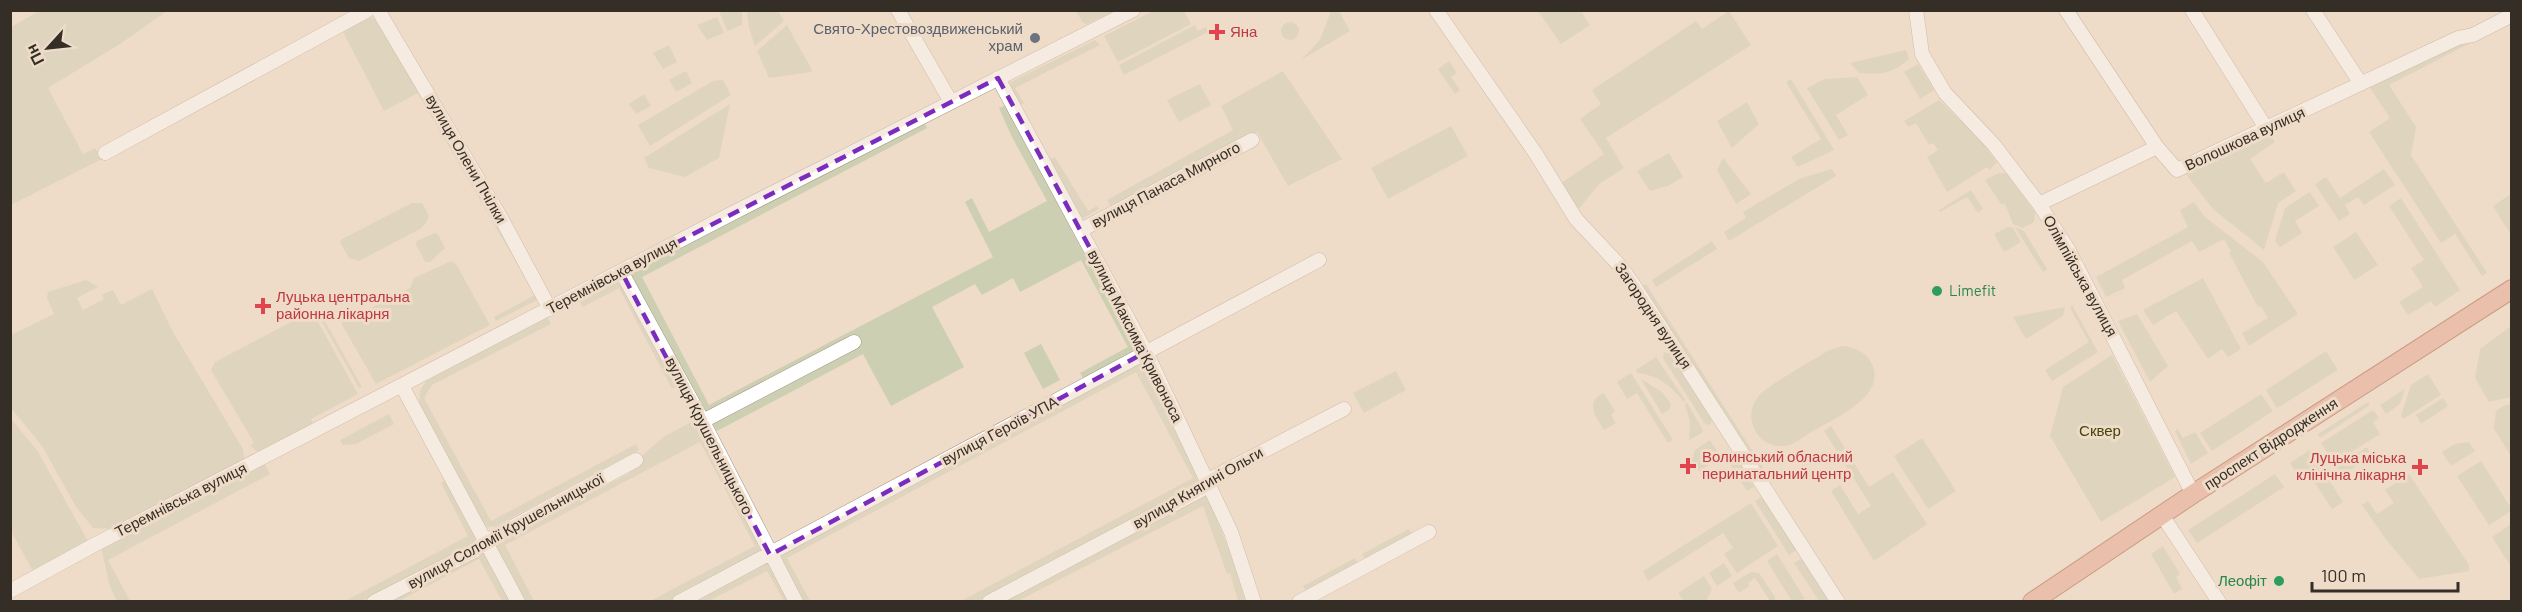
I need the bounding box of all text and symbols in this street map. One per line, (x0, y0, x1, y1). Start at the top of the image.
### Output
north arrow (18, 18, 78, 78)
place label: Свято-Хрестовоздвиженський храм (813, 19, 1023, 54)
place label: Яна (1230, 22, 1258, 40)
marker: Яна (1208, 23, 1226, 41)
marker: Свято-Хрестовоздвиженський храм (1028, 31, 1042, 45)
text: Пн (21, 41, 47, 69)
street label: вулиця Олени Пчілки (423, 91, 511, 226)
street label: Волошкова вулиця (2182, 102, 2307, 174)
street label: вулиця Панаса Мирного (1088, 137, 1243, 231)
street label: Олімпійська вулиця (2040, 212, 2122, 339)
street label: Теремнівська вулиця (543, 233, 680, 317)
street label: вулиця Максима Кривоноса (1085, 246, 1188, 425)
street label: Загородня вулиця (1612, 259, 1696, 372)
place label: Limefit (1949, 281, 1996, 299)
marker: Limefit (1930, 284, 1944, 298)
place label: Луцька центральна районна лікарня (276, 287, 411, 322)
marker: Луцька центральна районна лікарня (254, 297, 272, 315)
street label: вулиця Крушельницького (662, 354, 757, 517)
street label: вулиця Героїв УПА (938, 392, 1061, 468)
street label: проспект Відродження (2200, 393, 2341, 493)
park label: Сквер (2079, 421, 2121, 439)
street label: вулиця Княгині Ольги (1129, 443, 1266, 532)
place label: Волинський обласний перинатальний центр (1702, 447, 1853, 482)
place label: Луцька міська клінічна лікарня (2296, 448, 2407, 483)
marker: Волинський обласний перинатальний центр (1679, 457, 1697, 475)
street label: Теремнівська вулиця (112, 458, 249, 540)
marker: Луцька міська клінічна лікарня (2411, 458, 2429, 476)
street label: вулиця Соломії Крушельницької (404, 468, 608, 592)
scale bar (2312, 555, 2458, 593)
text: 100 m (2321, 564, 2366, 586)
place label: Леофіт (2218, 571, 2267, 589)
marker: Леофіт (2272, 574, 2286, 588)

